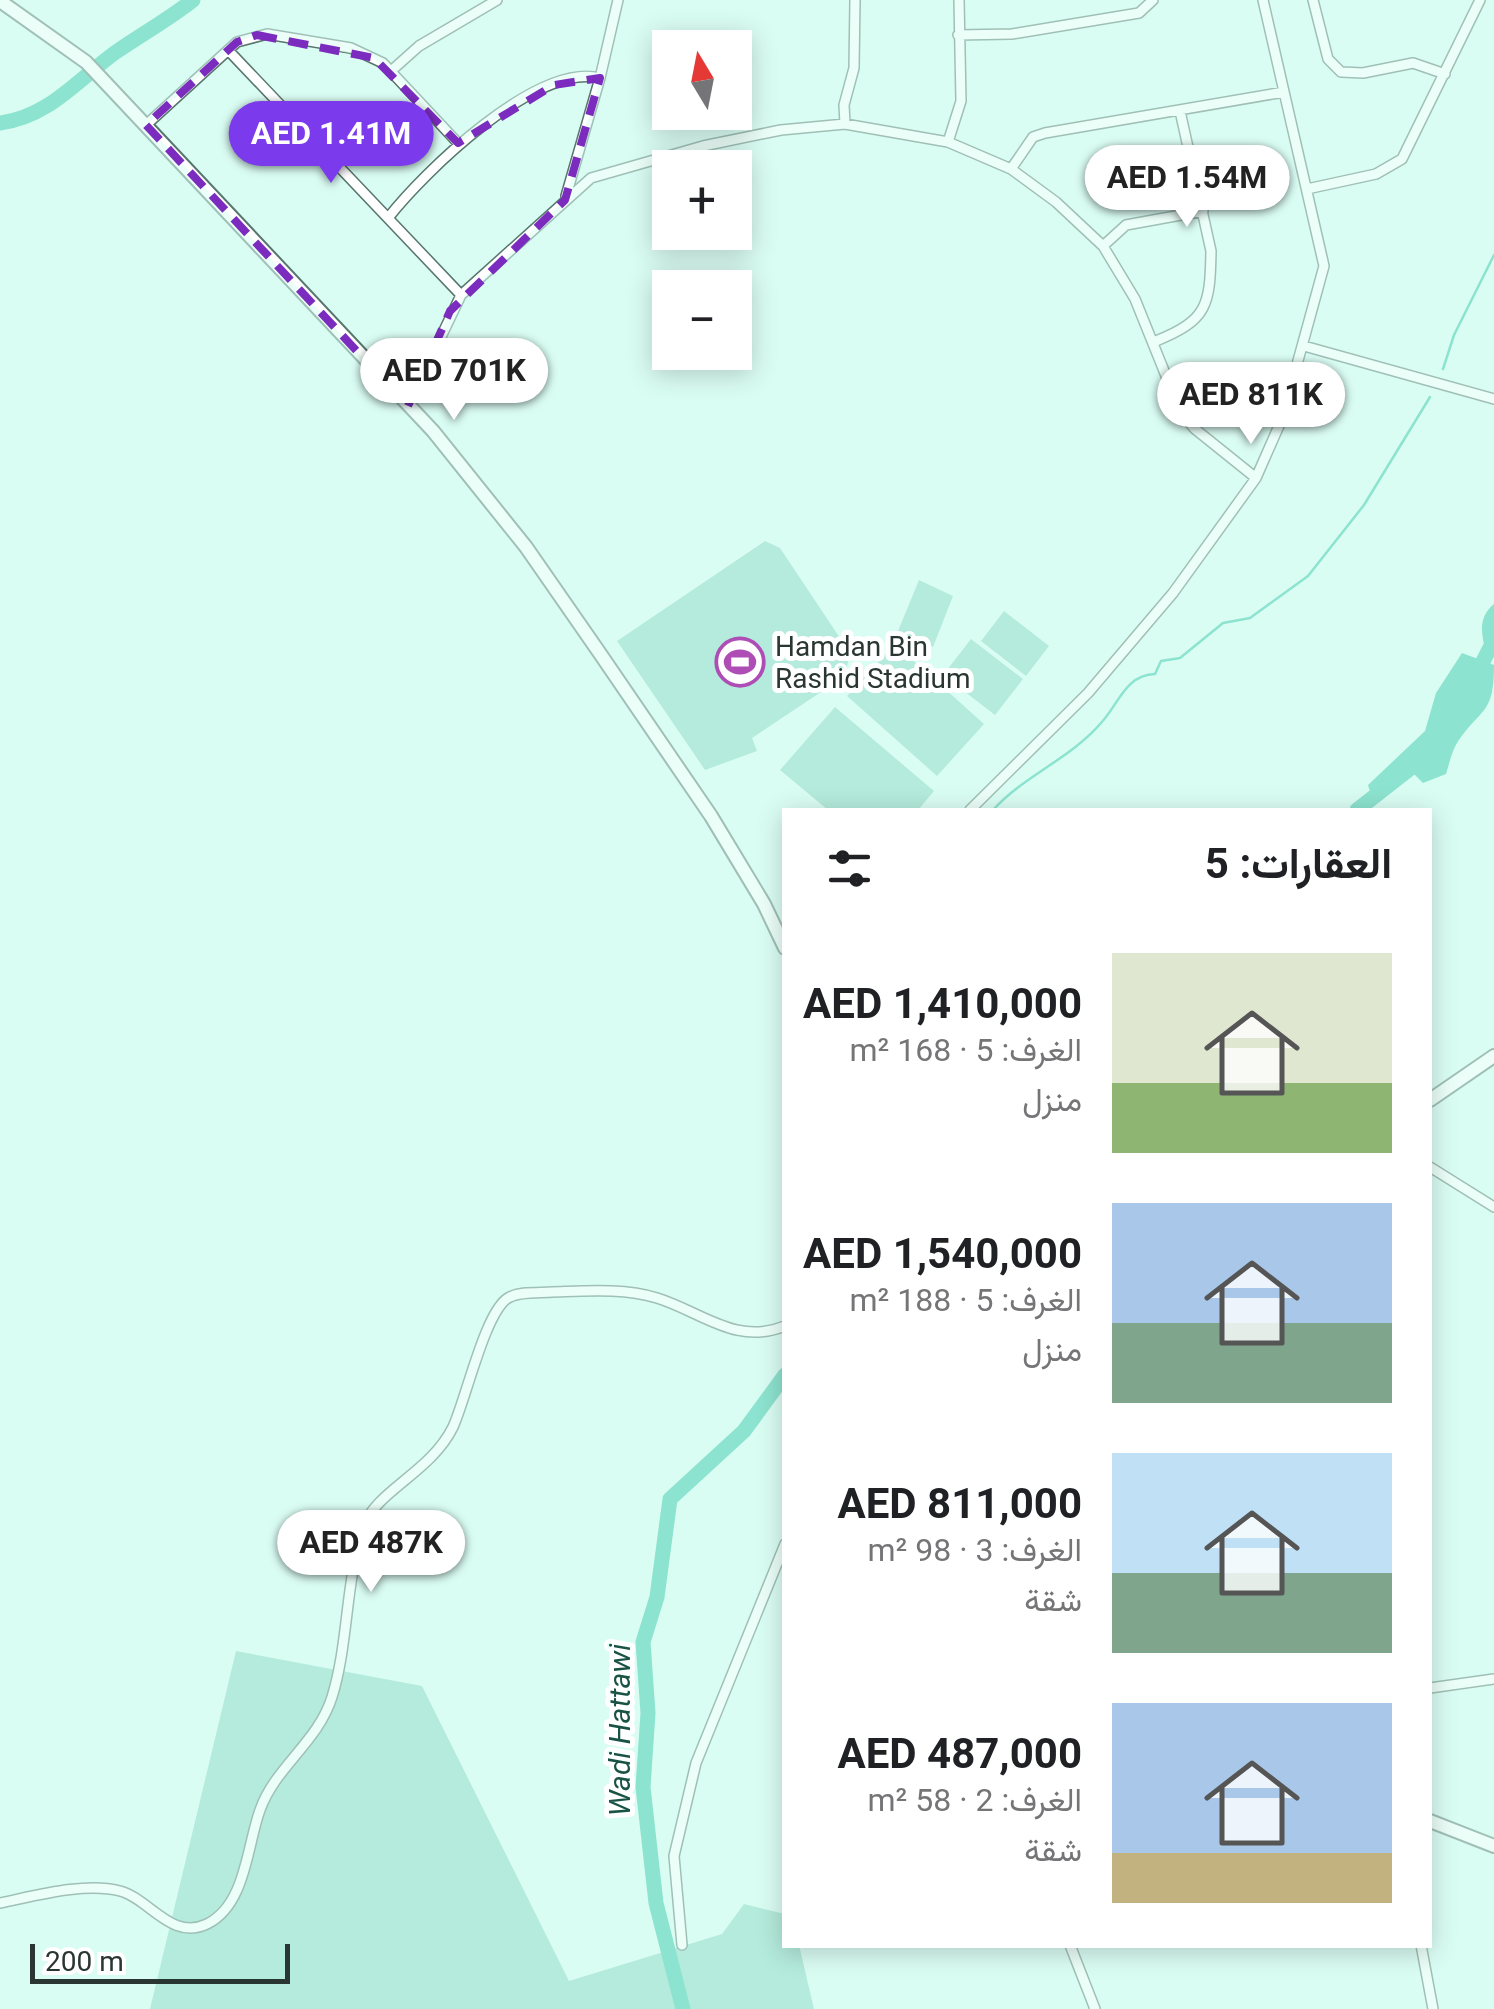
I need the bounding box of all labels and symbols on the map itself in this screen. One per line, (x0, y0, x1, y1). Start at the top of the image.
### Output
north arrow (652, 30, 752, 130)
pin: AED 1.41M (217, 101, 445, 186)
pin: AED 1.54M (1073, 145, 1301, 230)
pin: AED 701K (351, 338, 557, 423)
pin: AED 811K (1148, 362, 1354, 447)
place label: Hamdan Bin Rashid Stadium (775, 630, 971, 695)
sports icon: Hamdan Bin Rashid Stadium (714, 636, 766, 688)
pin: AED 487K (268, 1510, 474, 1595)
water label: Wadi Hattawi (602, 1643, 637, 1816)
scale bar (30, 1939, 290, 1984)

